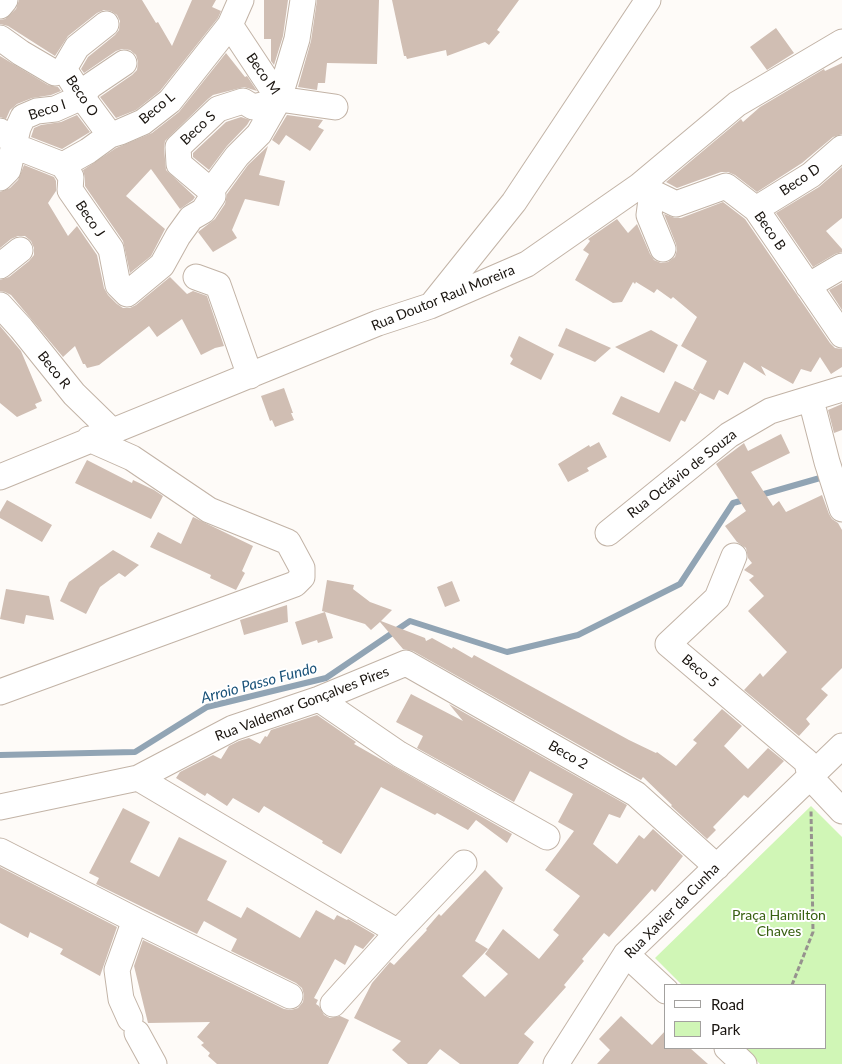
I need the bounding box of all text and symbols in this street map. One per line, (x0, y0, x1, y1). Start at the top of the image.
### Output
street label: Beco M (243, 50, 283, 98)
street label: Beco O (62, 72, 102, 120)
street label: Beco L (136, 88, 178, 128)
street label: Beco I (26, 96, 68, 124)
street label: Beco S (177, 108, 219, 148)
street label: Beco D (777, 160, 823, 200)
street label: Beco J (72, 198, 108, 240)
street label: Beco B (751, 208, 789, 254)
street label: Rua Doutor Raul Moreira (369, 262, 517, 334)
street label: Beco R (34, 348, 74, 392)
street label: Rua Octávio de Souza (624, 426, 740, 522)
street label: Beco 5 (678, 651, 722, 691)
water label: Arroio Passo Fundo (199, 659, 319, 707)
street label: Rua Valdemar Gonçalves Pires (213, 663, 391, 745)
street label: Beco 2 (545, 737, 591, 773)
street label: Rua Xavier da Cunha (621, 860, 723, 962)
park label: Praça Hamilton Chaves (732, 907, 826, 940)
legend (664, 984, 827, 1049)
text: Road (711, 995, 744, 1013)
text: Park (711, 1020, 740, 1038)

